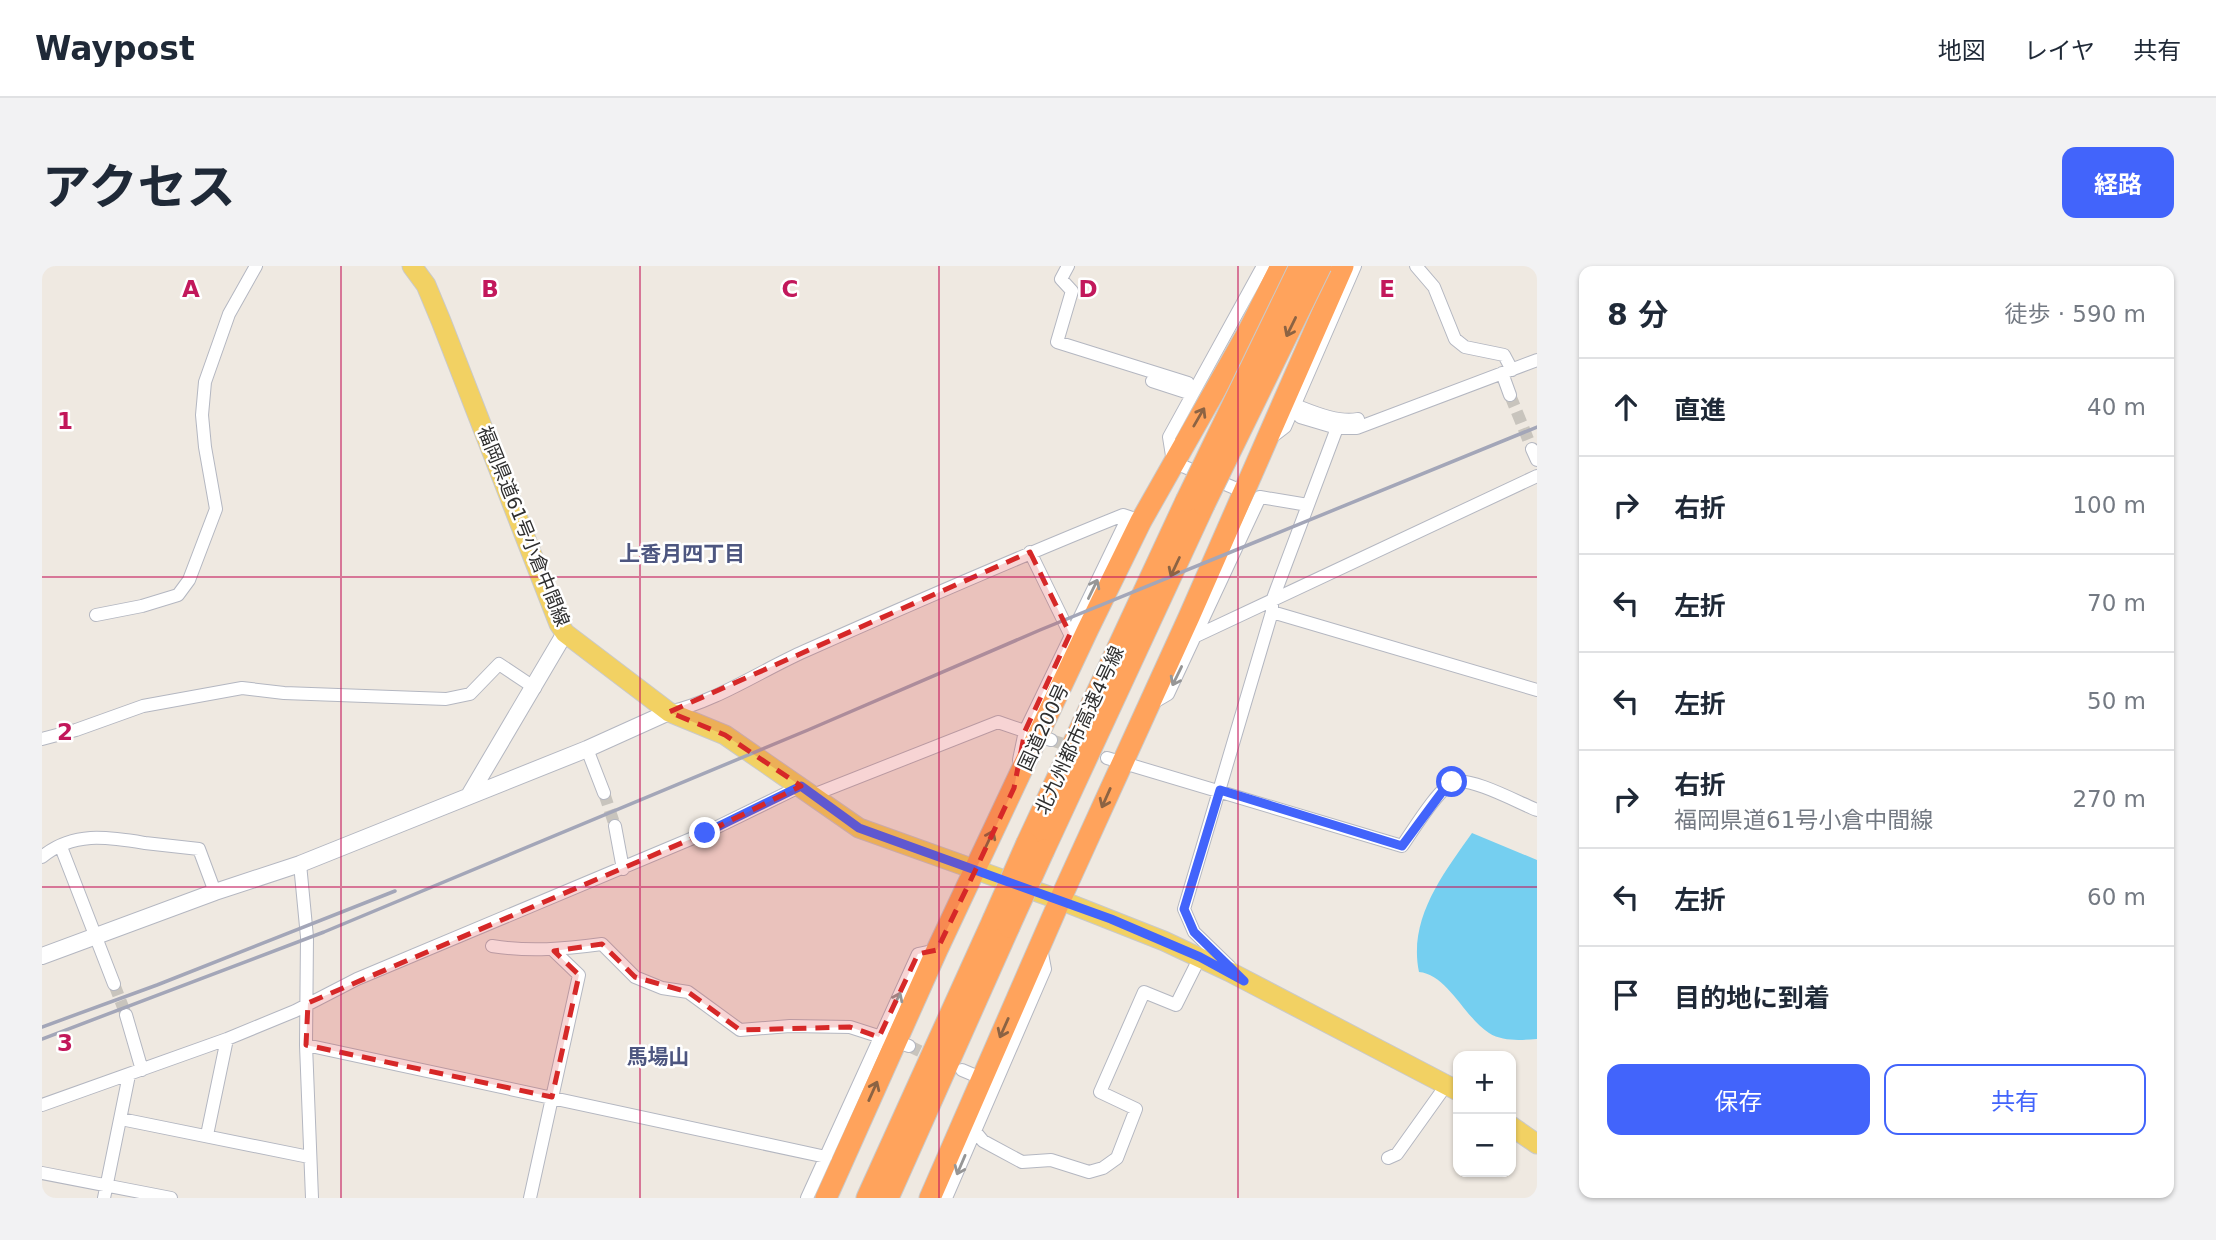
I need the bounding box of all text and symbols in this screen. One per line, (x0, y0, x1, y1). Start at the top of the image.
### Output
text: Waypost (35, 29, 195, 68)
text: 地図 (1938, 37, 1986, 65)
text: レイヤ (2024, 37, 2095, 65)
text: 共有 (2133, 37, 2181, 65)
button: 経路 (2062, 147, 2174, 218)
text: アクセス (42, 159, 236, 216)
text: A (182, 276, 200, 302)
text: B (481, 276, 499, 302)
text: C (782, 276, 798, 302)
text: D (1078, 276, 1098, 302)
text: E (1379, 276, 1395, 302)
text: 8 分 (1607, 297, 1668, 332)
text: 徒歩 · 590 m (2004, 301, 2146, 327)
one-way arrow (1283, 316, 1297, 337)
icon: ahead (1607, 388, 1645, 426)
text: 40 m (2087, 394, 2146, 420)
text: 直進 (1674, 395, 1726, 425)
one-way arrow (1193, 407, 1206, 428)
text: 1 (57, 408, 73, 434)
street label: 福岡県道61号小倉中間線 (474, 423, 574, 629)
icon: right (1607, 486, 1645, 524)
text: 100 m (2072, 492, 2146, 518)
text: 右折 (1674, 493, 1726, 523)
district label: 上香月四丁目 (619, 542, 745, 566)
one-way arrow (1168, 556, 1181, 577)
one-way arrow (1086, 579, 1100, 600)
icon: left (1607, 584, 1645, 622)
text: 70 m (2087, 590, 2146, 616)
text: 左折 (1674, 591, 1726, 621)
street label: 北九州都市高速4号線 (1030, 642, 1128, 818)
one-way arrow (1169, 665, 1183, 686)
street label: 国道200号 (1013, 680, 1073, 774)
icon: left (1607, 682, 1645, 720)
text: 50 m (2087, 688, 2146, 714)
text: 左折 (1674, 689, 1726, 719)
text: 2 (57, 719, 73, 745)
route start (1436, 766, 1467, 797)
text: 右折 (1674, 770, 1726, 800)
icon: right (1607, 780, 1645, 818)
text: 270 m (2072, 786, 2146, 812)
one-way arrow (1099, 787, 1112, 808)
text: 福岡県道61号小倉中間線 (1674, 807, 1933, 833)
route end (689, 817, 720, 848)
one-way arrow (983, 830, 997, 851)
icon: left (1607, 878, 1645, 916)
text: 60 m (2087, 884, 2146, 910)
text: 左折 (1674, 885, 1726, 915)
icon: arrive (1607, 976, 1645, 1014)
text: 目的地に到着 (1674, 983, 1830, 1013)
one-way arrow (889, 992, 903, 1013)
one-way arrow (997, 1017, 1010, 1039)
text: 3 (57, 1030, 73, 1056)
district label: 馬場山 (627, 1045, 690, 1069)
map controls (1453, 1051, 1516, 1177)
button: + (1453, 1051, 1516, 1114)
button: 保存 (1607, 1064, 1870, 1135)
button: 共有 (1884, 1064, 2146, 1135)
one-way arrow (867, 1081, 880, 1102)
button: − (1453, 1114, 1516, 1177)
one-way arrow (953, 1153, 966, 1175)

